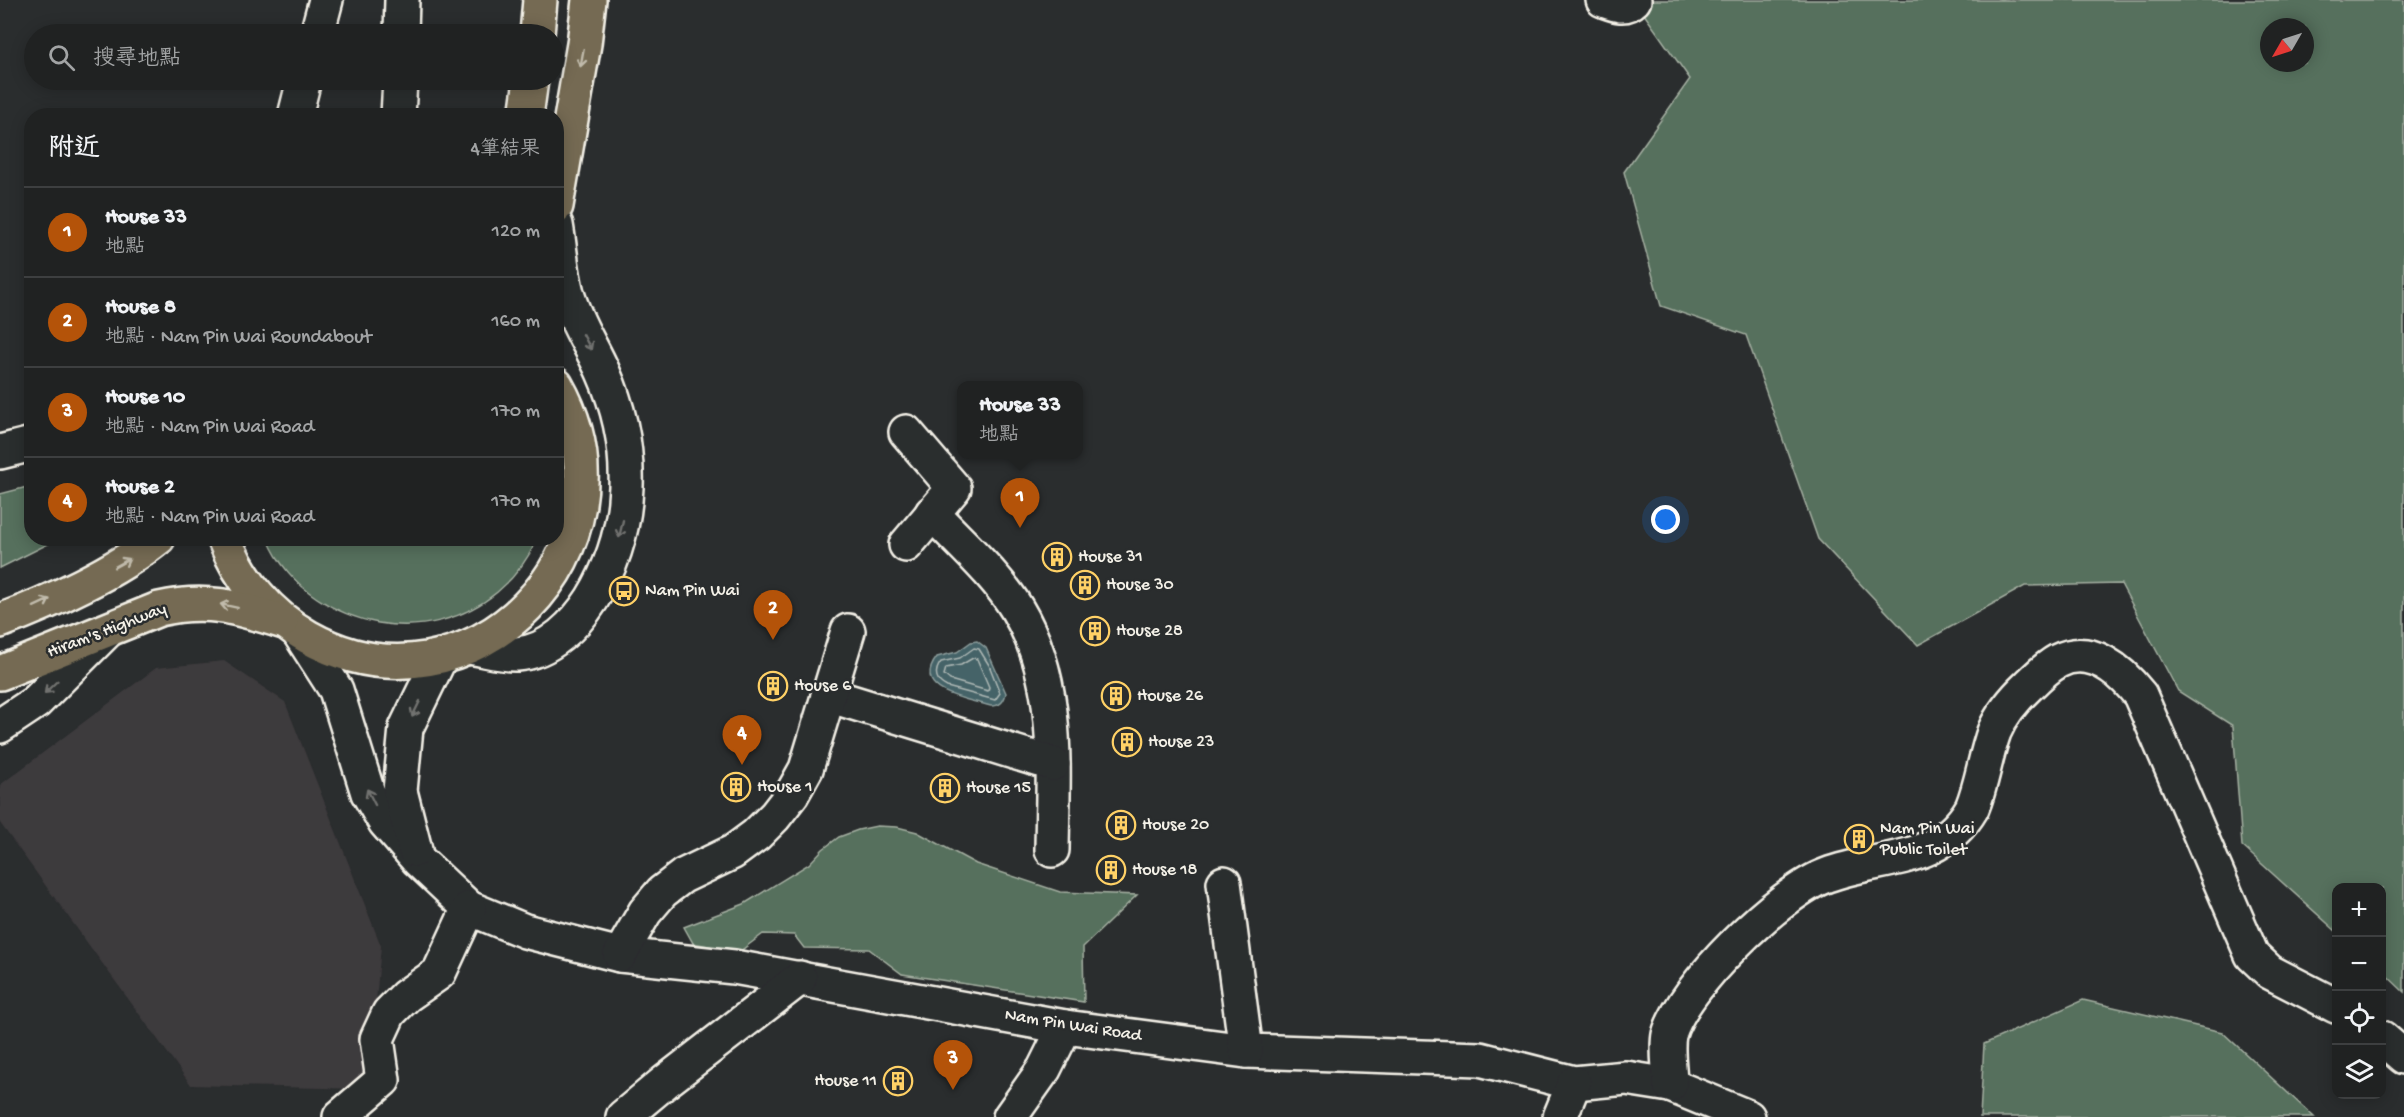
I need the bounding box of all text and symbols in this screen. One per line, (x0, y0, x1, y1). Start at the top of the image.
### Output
north arrow (2260, 18, 2314, 72)
search box (24, 24, 564, 90)
icon: search (45, 41, 78, 74)
text: 搜尋地點 (93, 47, 181, 73)
one-way arrow (576, 48, 587, 67)
text: 附近 (48, 135, 100, 166)
text: 4筆結果 (471, 139, 540, 162)
text: House 33 (105, 205, 187, 231)
text: 1 (63, 221, 72, 244)
text: 120 m (492, 221, 540, 244)
text: 地點 (105, 237, 145, 260)
text: House 8 (105, 295, 176, 321)
text: 2 (63, 311, 72, 334)
text: 160 m (491, 311, 540, 334)
text: 地點 · Nam Pin Wai Roundabout (105, 327, 372, 350)
one-way arrow (582, 332, 593, 350)
popup (957, 381, 1083, 459)
text: House 10 (105, 385, 185, 411)
text: House 33 (979, 393, 1061, 419)
text: 3 (62, 401, 73, 424)
text: 170 m (491, 401, 540, 424)
text: 地點 · Nam Pin Wai Road (105, 417, 314, 440)
text: 地點 (979, 425, 1019, 448)
text: House 2 (105, 475, 175, 501)
pin: 1 (1000, 478, 1040, 528)
text: 4 (63, 491, 72, 514)
text: 170 m (491, 491, 540, 514)
your location (1651, 505, 1680, 534)
text: 地點 · Nam Pin Wai Road (105, 507, 314, 530)
one-way arrow (615, 518, 626, 538)
building icon: House 31 (1041, 541, 1073, 573)
place label: House 31 (1078, 547, 1143, 568)
one-way arrow (113, 557, 130, 569)
building icon: House 30 (1069, 569, 1101, 601)
bus stop icon: Nam Pin Wai (608, 575, 640, 607)
place label: House 30 (1106, 575, 1174, 596)
place label: Nam Pin Wai (645, 581, 740, 602)
pin: 2 (754, 590, 792, 640)
one-way arrow (33, 596, 51, 607)
street label: Hiram's Highway (45, 599, 170, 663)
one-way arrow (220, 600, 240, 611)
building icon: House 28 (1079, 615, 1111, 647)
place label: House 28 (1116, 621, 1183, 642)
building icon: House 6 (757, 670, 789, 702)
place label: House 6 (794, 676, 852, 697)
one-way arrow (44, 680, 59, 695)
building icon: House 26 (1100, 680, 1132, 712)
place label: House 26 (1137, 686, 1204, 707)
one-way arrow (409, 699, 421, 717)
pin: 4 (722, 716, 762, 765)
building icon: House 23 (1111, 726, 1143, 758)
place label: House 23 (1148, 732, 1214, 753)
building icon: House 1 (720, 771, 752, 803)
building icon: House 15 (929, 772, 961, 804)
place label: House 1 (757, 777, 813, 798)
place label: House 15 (966, 778, 1031, 799)
one-way arrow (365, 788, 376, 806)
building icon: House 20 (1105, 809, 1137, 841)
place label: House 20 (1142, 815, 1209, 836)
place label: Nam Pin Wai Public Toilet (1879, 819, 1975, 861)
building icon: Nam Pin Wai Public Toilet (1843, 823, 1875, 855)
building icon: House 18 (1095, 854, 1127, 886)
place label: House 18 (1132, 860, 1198, 881)
map controls (2332, 883, 2386, 1099)
button: + (2332, 883, 2386, 937)
button: − (2332, 937, 2386, 991)
button: locate (2332, 991, 2386, 1045)
street label: Nam Pin Wai Road (1003, 1005, 1144, 1047)
pin: 3 (934, 1040, 972, 1090)
button: layers (2332, 1045, 2386, 1099)
building icon: House 11 (882, 1065, 914, 1097)
place label: House 11 (814, 1071, 877, 1092)

